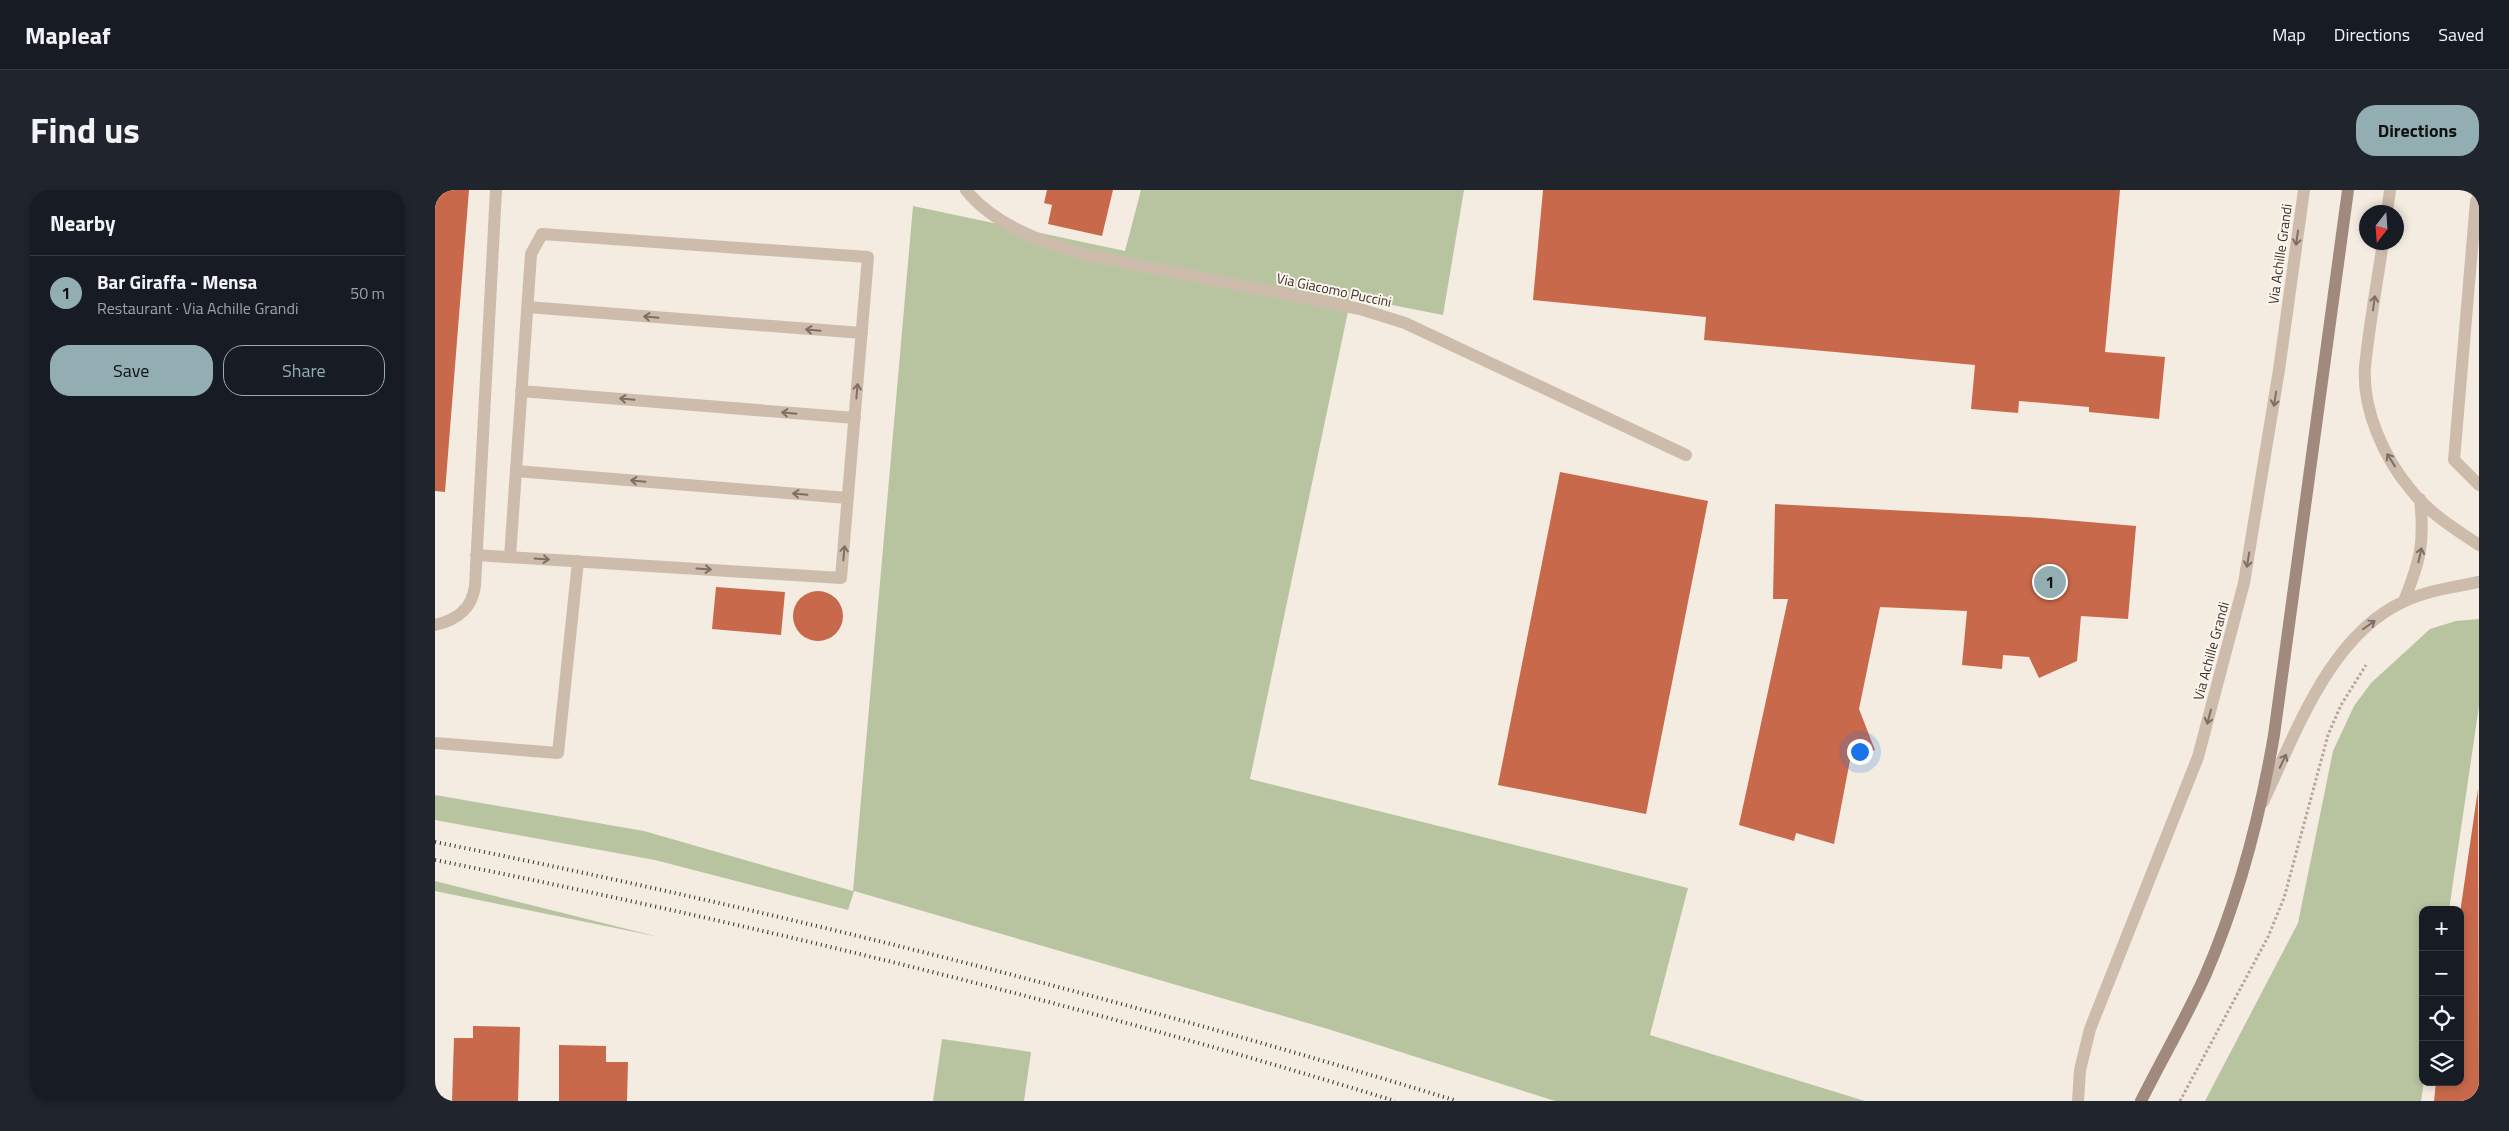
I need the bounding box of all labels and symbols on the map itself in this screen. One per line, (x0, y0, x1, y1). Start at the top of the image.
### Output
street label: Via Achille Grandi (2262, 202, 2297, 306)
north arrow (2359, 205, 2404, 250)
one-way arrow (2292, 230, 2302, 246)
street label: Via Giacomo Puccini (1275, 267, 1394, 312)
one-way arrow (2370, 295, 2380, 311)
one-way arrow (644, 312, 660, 321)
one-way arrow (806, 325, 822, 334)
one-way arrow (853, 383, 862, 399)
one-way arrow (2269, 391, 2279, 407)
one-way arrow (619, 395, 635, 404)
one-way arrow (781, 408, 797, 417)
one-way arrow (2385, 453, 2395, 467)
one-way arrow (630, 476, 646, 485)
one-way arrow (792, 489, 808, 498)
one-way arrow (839, 545, 848, 561)
one-way arrow (2416, 548, 2425, 564)
one-way arrow (2242, 551, 2252, 567)
one-way arrow (534, 554, 550, 564)
pin: 1 (2034, 563, 2066, 601)
one-way arrow (696, 565, 712, 574)
street label: Via Achille Grandi (2187, 599, 2234, 703)
one-way arrow (2362, 620, 2376, 630)
one-way arrow (2204, 709, 2213, 725)
your location (1847, 739, 1873, 765)
one-way arrow (2278, 753, 2288, 768)

